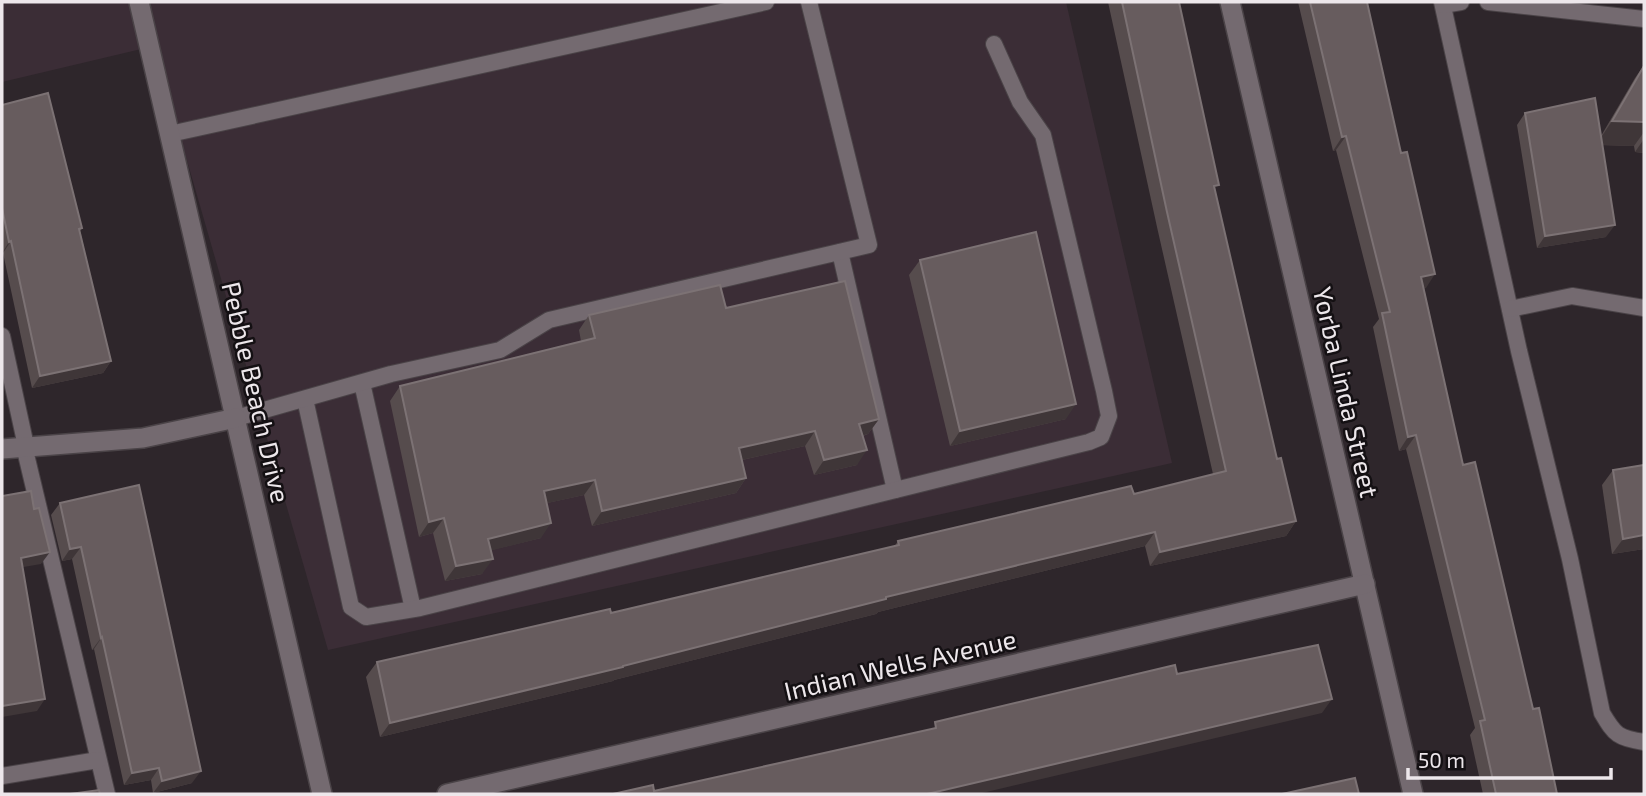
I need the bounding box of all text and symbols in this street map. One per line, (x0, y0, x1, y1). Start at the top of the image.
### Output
street label: Pebble Beach Drive (216, 278, 298, 506)
street label: Yorba Linda Street (1308, 284, 1386, 500)
street label: Indian Wells Avenue (781, 622, 1019, 706)
scale bar (1408, 736, 1611, 780)
text: 50 m (1418, 747, 1465, 772)

